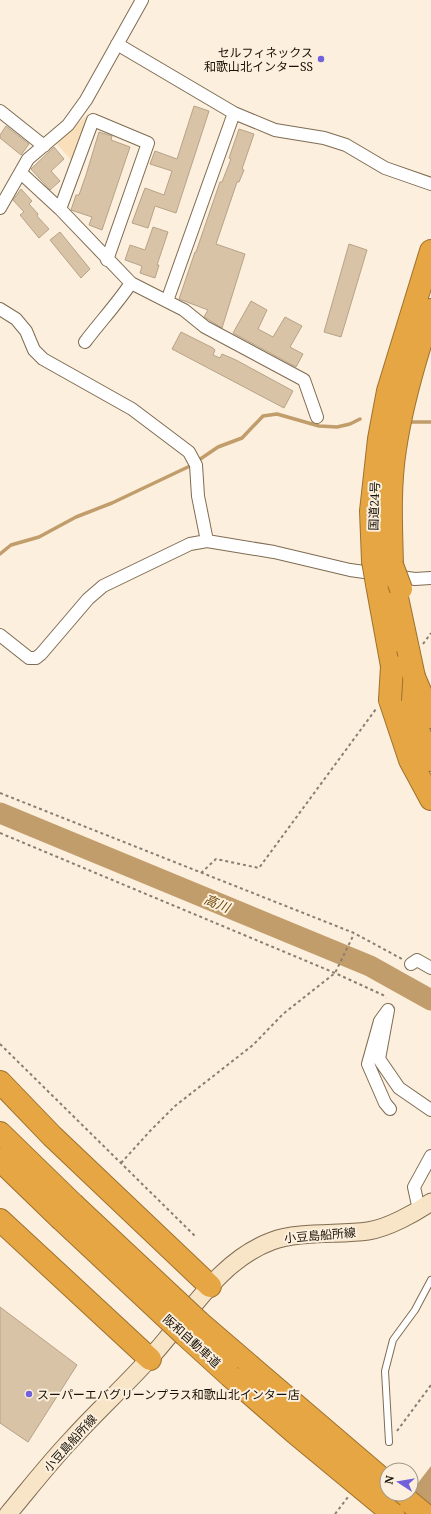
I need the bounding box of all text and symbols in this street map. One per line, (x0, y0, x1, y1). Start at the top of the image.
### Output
place label: セルフィネックス 和歌山北インターSS (204, 44, 313, 75)
marker: セルフィネックス 和歌山北インターSS (316, 54, 326, 64)
street label: 国道24号 (365, 481, 383, 531)
water label: 高川 (202, 890, 234, 917)
street label: 小豆島船所線 (283, 1223, 357, 1247)
street label: 阪和自動車道 (160, 1311, 224, 1371)
place label: スーパーエバグリーンプラス和歌山北インター店 (37, 1386, 300, 1403)
marker: スーパーエバグリーンプラス和歌山北インター店 (24, 1389, 34, 1399)
street label: 小豆島船所線 (40, 1411, 100, 1475)
north arrow (379, 1462, 419, 1502)
text: N (380, 1474, 397, 1486)

